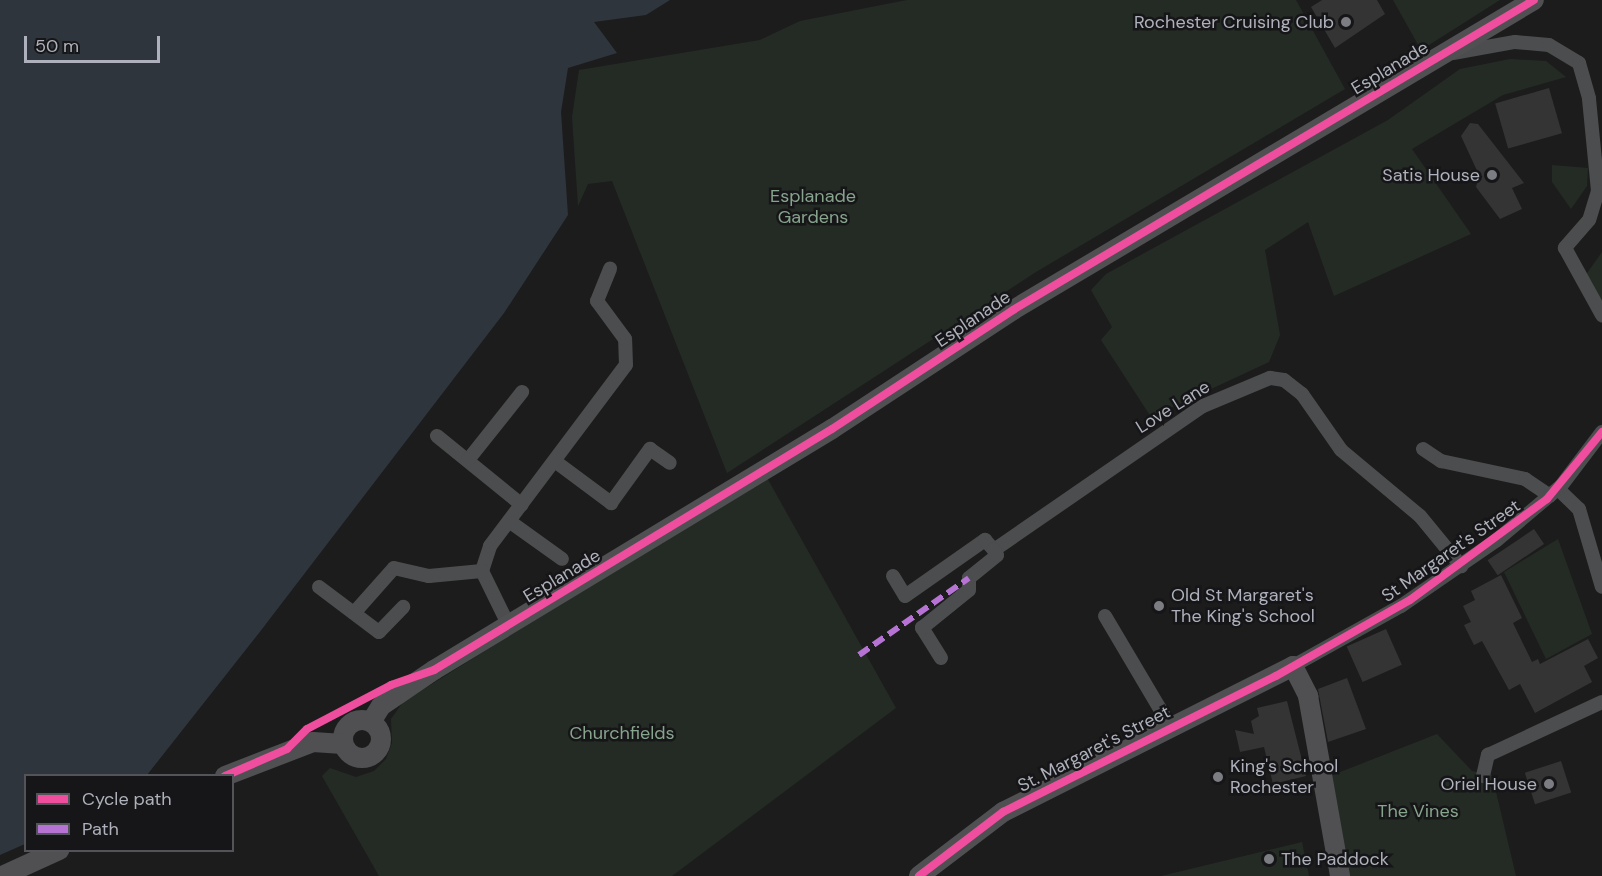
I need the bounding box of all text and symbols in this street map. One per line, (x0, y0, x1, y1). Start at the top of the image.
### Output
place label: Rochester Cruising Club (1134, 11, 1334, 33)
marker: Rochester Cruising Club (1339, 15, 1353, 29)
scale bar (27, 24, 164, 62)
text: 50 m (35, 34, 79, 58)
street label: Esplanade (1348, 37, 1432, 99)
place label: Satis House (1382, 164, 1480, 186)
marker: Satis House (1485, 168, 1499, 182)
park label: Esplanade Gardens (770, 186, 856, 228)
street label: Esplanade (931, 286, 1015, 352)
street label: Love Lane (1132, 376, 1214, 438)
street label: St Margaret's Street (1377, 495, 1525, 607)
street label: Esplanade (520, 545, 604, 607)
place label: Old St Margaret's The King's School (1171, 585, 1315, 628)
marker: Old St Margaret's The King's School (1152, 599, 1166, 613)
street label: St. Margaret's Street (1014, 701, 1174, 797)
park label: Churchfields (569, 722, 675, 744)
place label: King's School Rochester (1230, 756, 1338, 798)
marker: King's School Rochester (1211, 770, 1225, 784)
place label: Oriel House (1441, 773, 1537, 795)
legend (24, 774, 234, 852)
marker: Oriel House (1542, 777, 1556, 791)
text: Cycle path (82, 787, 172, 811)
park label: The Vines (1377, 800, 1459, 822)
text: Path (82, 817, 119, 841)
place label: The Paddock (1281, 848, 1389, 870)
marker: The Paddock (1262, 852, 1276, 866)

